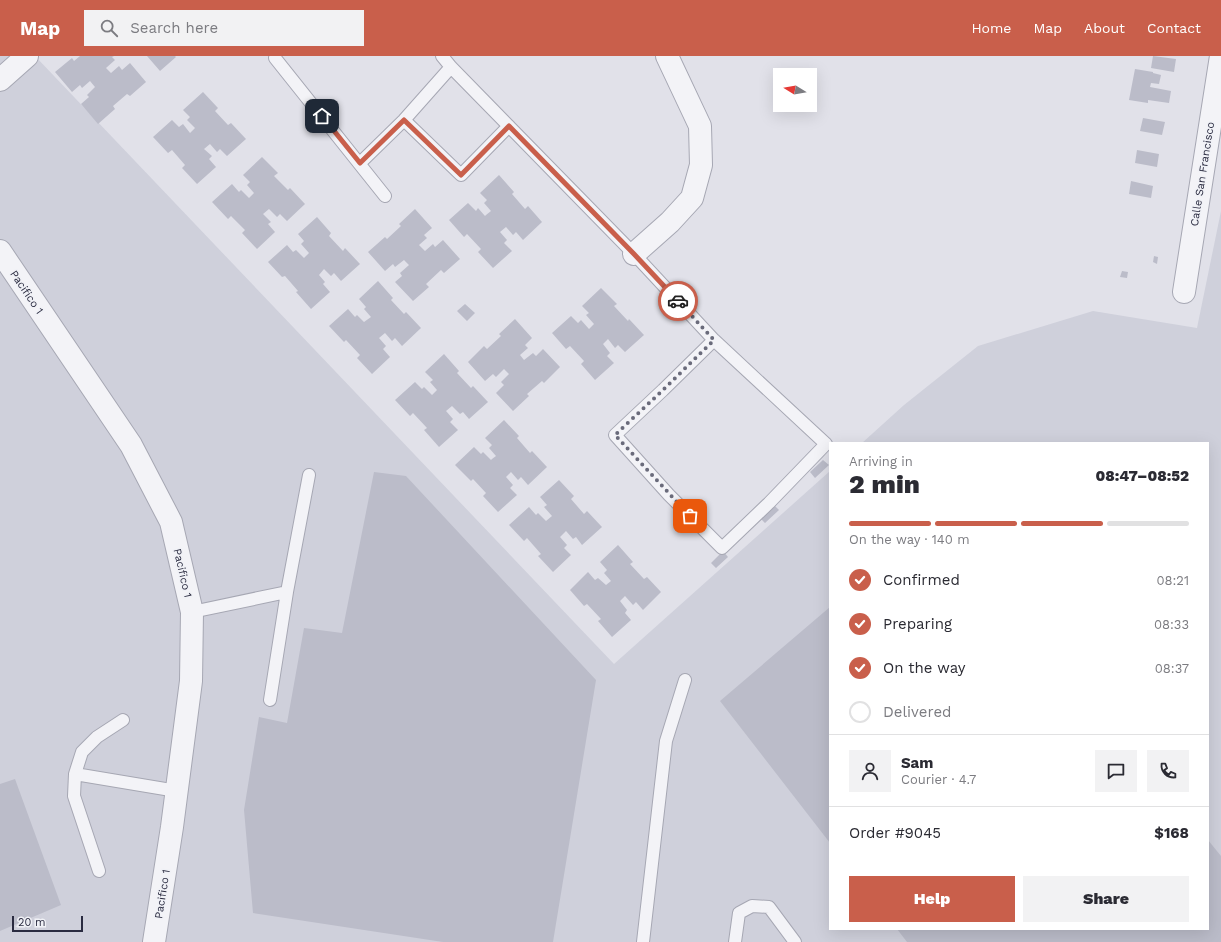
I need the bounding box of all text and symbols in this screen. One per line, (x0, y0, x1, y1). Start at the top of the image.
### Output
search box (84, 10, 364, 46)
text: Map (20, 17, 60, 40)
icon: search (98, 17, 120, 39)
text: Search here (130, 19, 218, 37)
text: Home (971, 20, 1011, 36)
text: Map (1033, 20, 1062, 36)
text: About (1084, 20, 1125, 36)
text: Contact (1147, 20, 1201, 36)
north arrow (773, 68, 817, 112)
map controls (773, 68, 817, 112)
pin (305, 99, 339, 133)
icon: home (311, 105, 333, 127)
street label: Calle San Francisco (1188, 121, 1217, 227)
street label: Pacifico 1 (7, 268, 46, 317)
courier (658, 281, 698, 321)
icon: car (667, 290, 689, 312)
text: Arriving in (849, 454, 913, 469)
text: 08:47–08:52 (1096, 467, 1189, 485)
text: 2 min (849, 469, 920, 499)
pin (673, 499, 707, 533)
icon: bag (679, 505, 701, 527)
text: On the way · 140 m (849, 532, 970, 547)
street label: Pacifico 1 (171, 547, 194, 599)
icon: check (849, 569, 871, 591)
text: Confirmed (883, 571, 960, 589)
text: 08:21 (1156, 573, 1189, 588)
icon: check (849, 613, 871, 635)
text: Preparing (883, 615, 952, 633)
text: 08:33 (1154, 617, 1189, 632)
icon: check (849, 657, 871, 679)
text: On the way (883, 659, 965, 677)
text: 08:37 (1155, 661, 1189, 676)
text: Delivered (883, 703, 951, 721)
button: person (849, 750, 891, 792)
button: chat (1095, 750, 1137, 792)
button: phone (1147, 750, 1189, 792)
text: Sam (901, 754, 933, 772)
text: Courier · 4.7 (901, 772, 976, 787)
text: Order #9045 (849, 824, 941, 842)
text: $168 (1154, 824, 1189, 842)
street label: Pacifico 1 (152, 868, 173, 920)
button: Help (849, 876, 1015, 922)
button: Share (1023, 876, 1189, 922)
scale bar (12, 914, 83, 933)
text: 20 m (18, 916, 46, 929)

